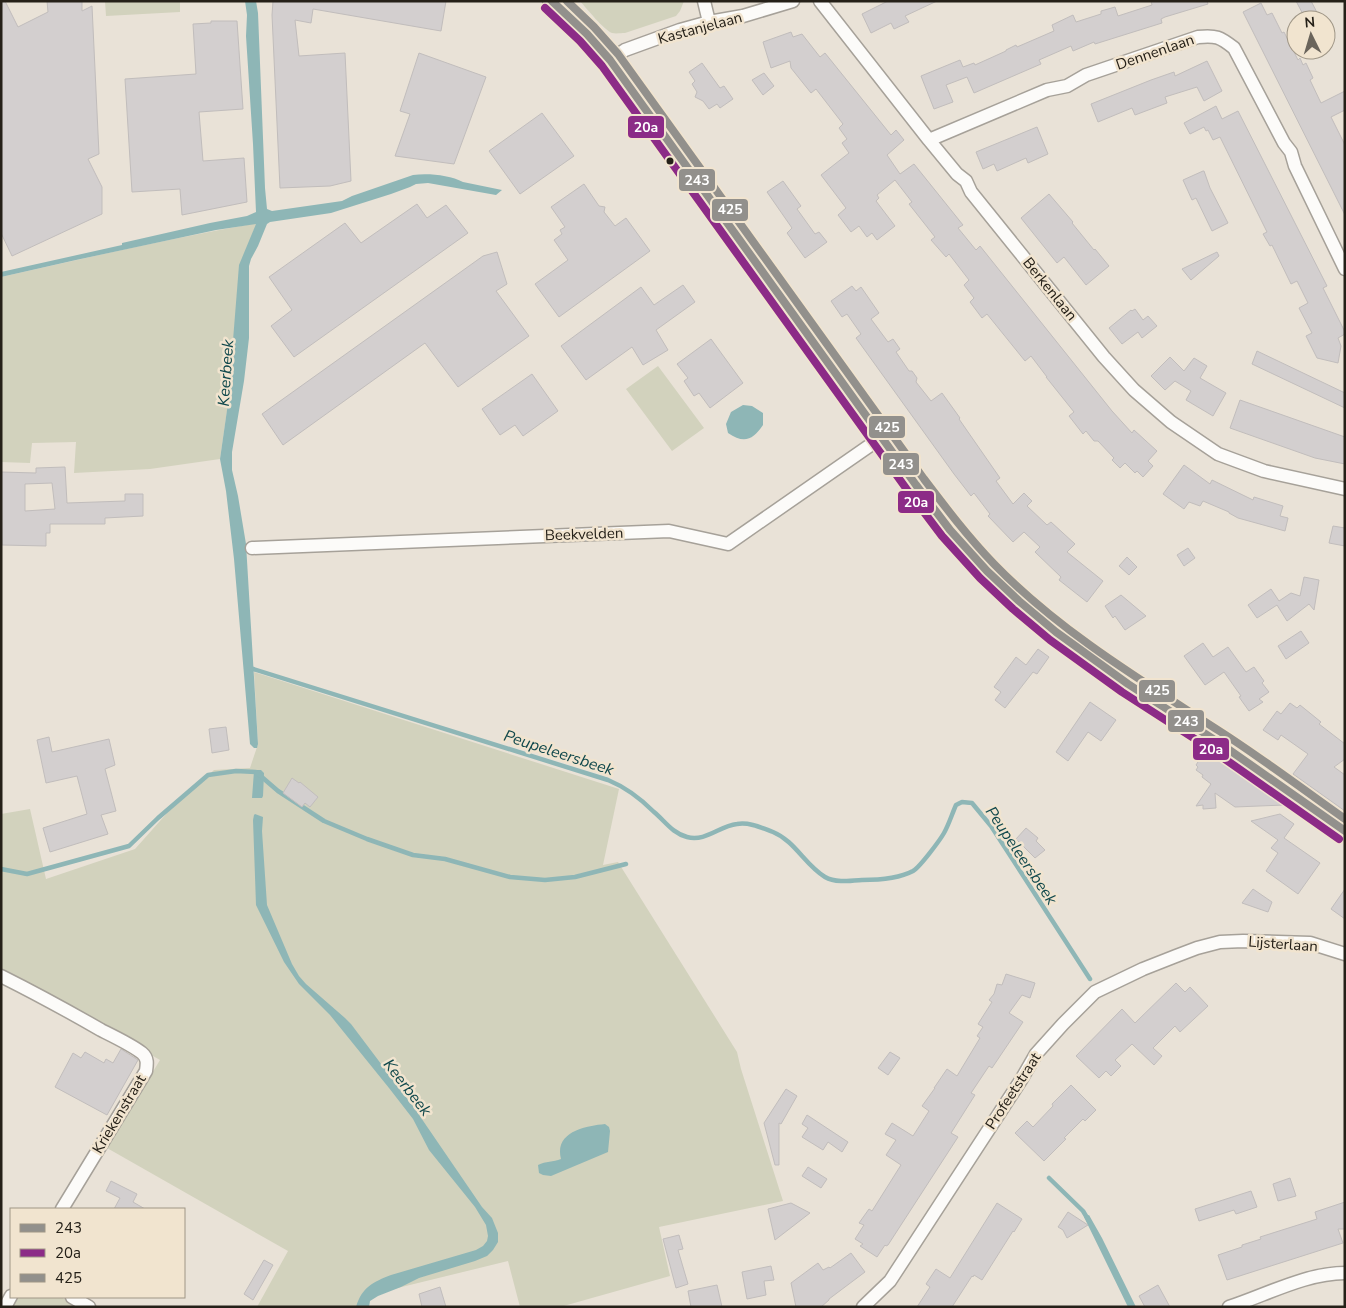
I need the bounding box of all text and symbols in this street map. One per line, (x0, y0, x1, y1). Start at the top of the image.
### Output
street label: Kastanjelaan (656, 7, 744, 49)
north arrow (1286, 10, 1336, 60)
text: N (1304, 13, 1316, 32)
street label: Dennenlaan (1113, 29, 1197, 75)
line badge: 20a (627, 115, 665, 139)
text: 20a (634, 118, 658, 137)
unlabelled marker (665, 156, 675, 166)
line badge: 243 (678, 168, 716, 192)
text: 243 (684, 171, 710, 190)
line badge: 425 (711, 198, 749, 222)
text: 425 (717, 200, 743, 219)
street label: Berkenlaan (1018, 253, 1082, 325)
water label: Keerbeek (213, 338, 239, 407)
line badge: 425 (868, 415, 906, 439)
text: 425 (874, 418, 900, 437)
line badge: 243 (882, 452, 920, 476)
text: 243 (888, 455, 914, 474)
line badge: 20a (897, 490, 935, 514)
text: 20a (904, 493, 928, 512)
street label: Beekvelden (544, 523, 624, 545)
line badge: 425 (1138, 679, 1176, 703)
text: 425 (1144, 681, 1170, 700)
line badge: 243 (1167, 709, 1205, 733)
text: 243 (1173, 712, 1199, 731)
water label: Peupeleersbeek (501, 725, 617, 781)
line badge: 20a (1192, 737, 1230, 761)
text: 20a (1199, 740, 1223, 759)
water label: Peupeleersbeek (980, 802, 1063, 910)
street label: Lijsterlaan (1248, 932, 1318, 956)
street label: Profeetstraat (981, 1048, 1046, 1133)
water label: Keerbeek (378, 1054, 437, 1122)
street label: Kriekenstraat (88, 1070, 151, 1157)
legend (10, 1208, 185, 1298)
text: 243 (55, 1218, 82, 1238)
text: 20a (55, 1243, 81, 1263)
text: 425 (55, 1268, 82, 1288)

